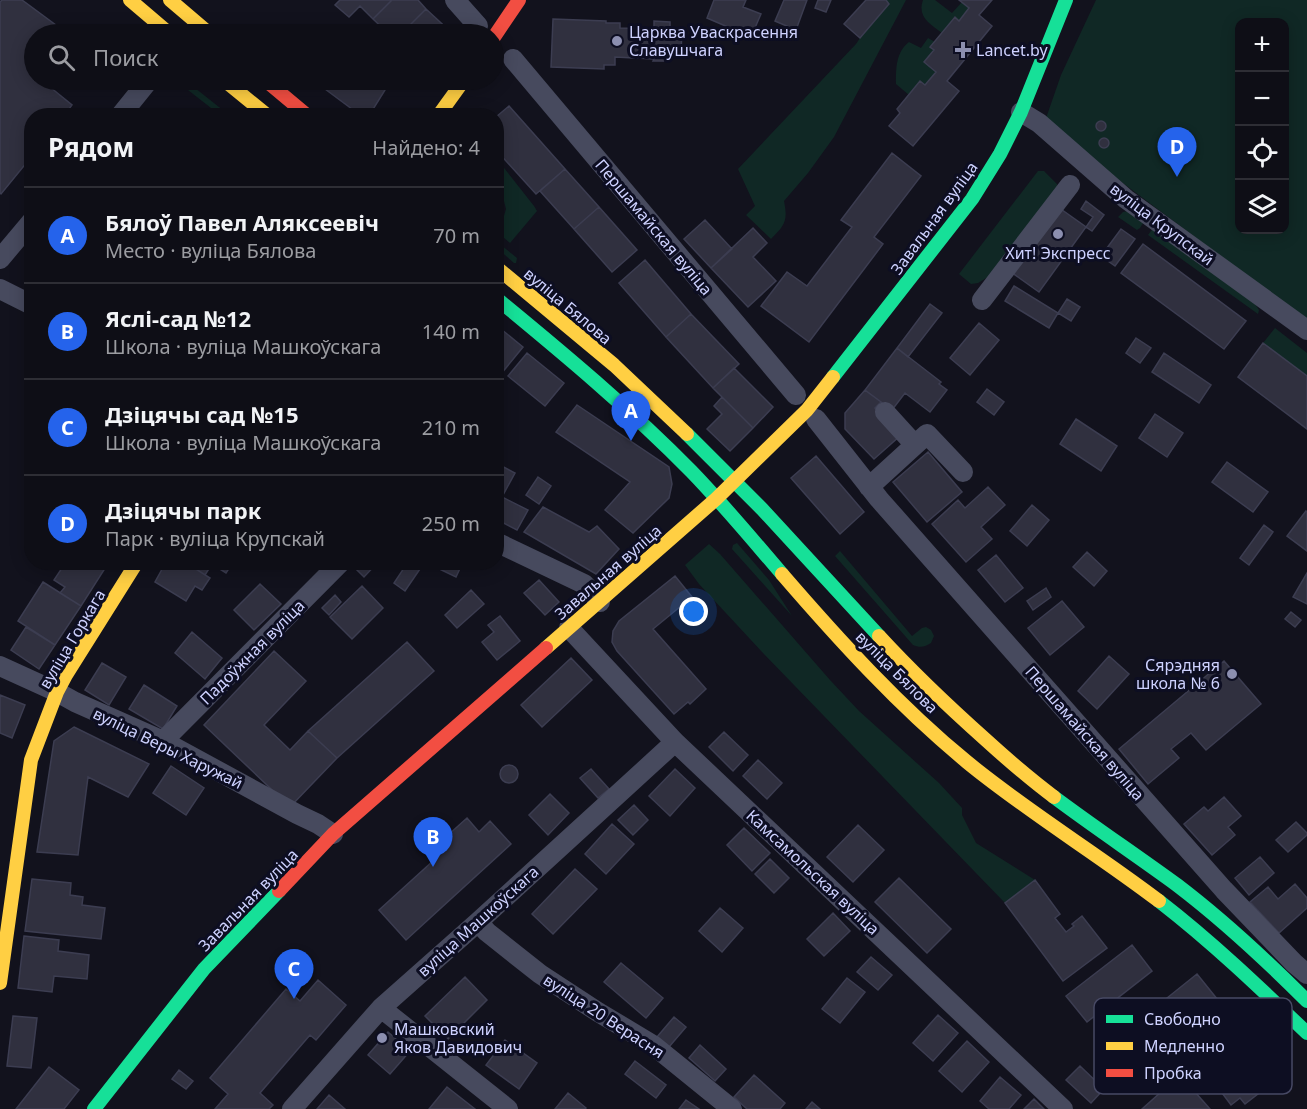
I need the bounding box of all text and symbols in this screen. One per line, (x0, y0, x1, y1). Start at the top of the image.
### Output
map controls (1235, 18, 1289, 234)
button: + (1235, 18, 1289, 72)
place label: Царква Уваскрасення Славушчага (629, 21, 798, 61)
search box (24, 24, 504, 90)
marker: Царква Уваскрасення Славушчага (610, 34, 624, 48)
place label: Lancet.by (976, 39, 1049, 61)
icon: search (45, 41, 78, 74)
marker: Lancet.by (954, 41, 972, 59)
text: Поиск (93, 42, 158, 72)
button: − (1235, 72, 1289, 126)
button: locate (1235, 126, 1289, 180)
pin: D (1158, 128, 1196, 177)
text: Рядом (48, 129, 134, 165)
text: Найдено: 4 (372, 134, 480, 161)
street label: Першамайская вуліца (590, 154, 718, 300)
street label: Завальная вуліца (886, 157, 982, 279)
street label: вуліца Крупскай (1106, 178, 1218, 270)
button: layers (1235, 180, 1289, 234)
text: Бялоў Павел Аляксеевіч (105, 207, 379, 237)
text: A (61, 222, 74, 249)
text: 70 m (433, 222, 480, 249)
marker: Хит! Экспресс (1051, 227, 1065, 241)
text: Место · вуліца Бялова (105, 237, 316, 264)
place label: Хит! Экспресс (1005, 242, 1111, 264)
street label: вуліца Бялова (519, 263, 617, 349)
text: Яслі-сад №12 (105, 303, 251, 333)
text: B (61, 318, 74, 345)
text: 140 m (422, 318, 480, 345)
text: Школа · вуліца Машкоўскага (105, 333, 381, 360)
pin: A (612, 392, 650, 441)
text: Дзіцячы сад №15 (105, 399, 298, 429)
text: C (61, 414, 74, 441)
text: 210 m (422, 414, 480, 441)
text: Школа · вуліца Машкоўскага (105, 429, 381, 456)
text: Дзіцячы парк (105, 495, 261, 525)
text: D (60, 510, 75, 537)
text: 250 m (422, 510, 480, 537)
street label: Завальная вуліца (550, 520, 666, 624)
text: Парк · вуліца Крупскай (105, 525, 325, 552)
street label: вуліца Горкага (34, 585, 110, 693)
street label: Падоўжная вуліца (195, 595, 309, 709)
your location (679, 597, 708, 626)
street label: вуліца Бялова (851, 626, 943, 718)
place label: Сярэдняя школа № 6 (1136, 654, 1220, 694)
street label: Першамайская вуліца (1020, 661, 1150, 805)
marker: Сярэдняя школа № 6 (1225, 667, 1239, 681)
street label: вуліца Веры Харужай (89, 702, 247, 794)
street label: Камсамольская вуліца (742, 804, 884, 940)
pin: B (414, 818, 452, 867)
street label: Завальная вуліца (193, 844, 303, 956)
street label: вуліца Машкоўскага (413, 861, 543, 981)
pin: C (274, 950, 314, 999)
street label: вуліца 20 Верасня (539, 969, 669, 1063)
legend (1094, 998, 1292, 1094)
text: Свободно (1144, 1008, 1221, 1030)
place label: Машковский Яков Давидович (394, 1018, 522, 1058)
marker: Машковский Яков Давидович (375, 1031, 389, 1045)
text: Медленно (1144, 1035, 1225, 1057)
text: Пробка (1144, 1062, 1202, 1084)

